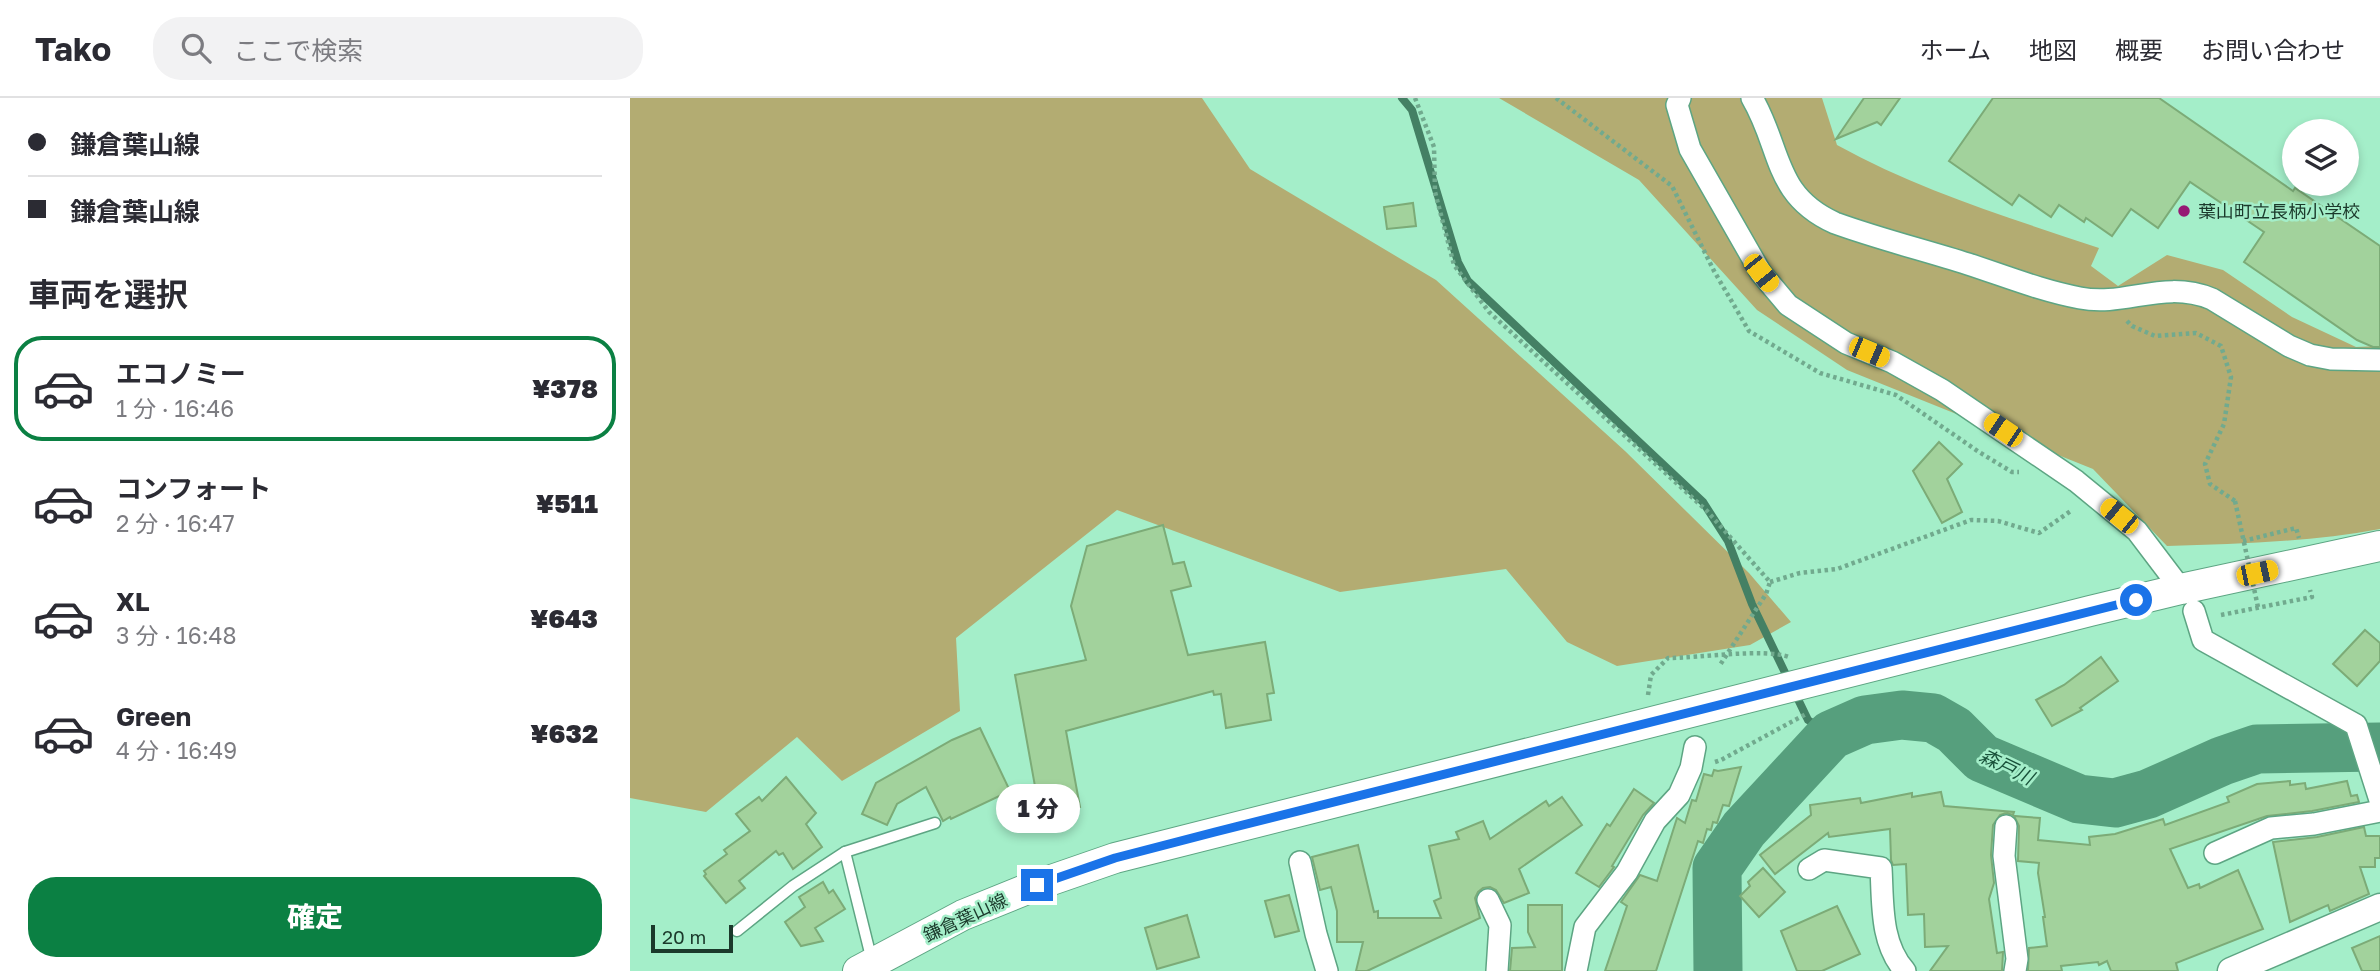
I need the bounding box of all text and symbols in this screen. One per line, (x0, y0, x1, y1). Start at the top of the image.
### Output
search box (153, 17, 643, 80)
text: Tako (35, 29, 111, 68)
icon: search (177, 29, 215, 67)
text: ここで検索 (233, 35, 363, 66)
text: ホーム (1920, 35, 1991, 64)
text: 地図 (2029, 35, 2077, 64)
text: 概要 (2115, 35, 2163, 64)
text: お問い合わせ (2201, 35, 2345, 64)
map controls (2282, 119, 2359, 196)
button: layers (2282, 119, 2359, 196)
text: 鎌倉葉山線 (70, 129, 200, 160)
text: 鎌倉葉山線 (70, 196, 200, 227)
place label: 葉山町立長柄小学校 (2198, 200, 2360, 222)
marker: 葉山町立長柄小学校 (2176, 203, 2192, 219)
car (1740, 250, 1783, 296)
text: 車両を選択 (28, 275, 188, 313)
car (1846, 334, 1893, 370)
icon: car (32, 357, 95, 420)
text: エコノミー (116, 358, 246, 389)
text: ¥378 (532, 373, 598, 404)
text: 1 分 · 16:46 (116, 394, 234, 422)
car (1980, 410, 2027, 450)
icon: car (32, 472, 95, 535)
text: コンフォート (116, 473, 271, 504)
text: ¥511 (536, 488, 598, 519)
car (2097, 495, 2142, 537)
text: 2 分 · 16:47 (116, 509, 235, 537)
car (2235, 558, 2280, 588)
route start (2120, 584, 2152, 616)
text: XL (116, 586, 150, 617)
icon: car (32, 587, 95, 650)
text: ¥643 (530, 603, 598, 634)
text: 3 分 · 16:48 (116, 621, 237, 649)
text: Green (116, 701, 191, 732)
icon: car (32, 702, 95, 765)
text: ¥632 (530, 718, 598, 749)
text: 4 分 · 16:49 (116, 736, 237, 764)
water label: 森戸川 (1976, 743, 2039, 790)
callout: 1 分 (995, 784, 1079, 832)
text: 1 分 (1018, 794, 1058, 822)
route end (1021, 869, 1053, 901)
button: 確定 (28, 877, 602, 957)
street label: 鎌倉葉山線 (920, 888, 1010, 946)
scale bar (651, 922, 733, 954)
text: 20 m (662, 925, 706, 948)

